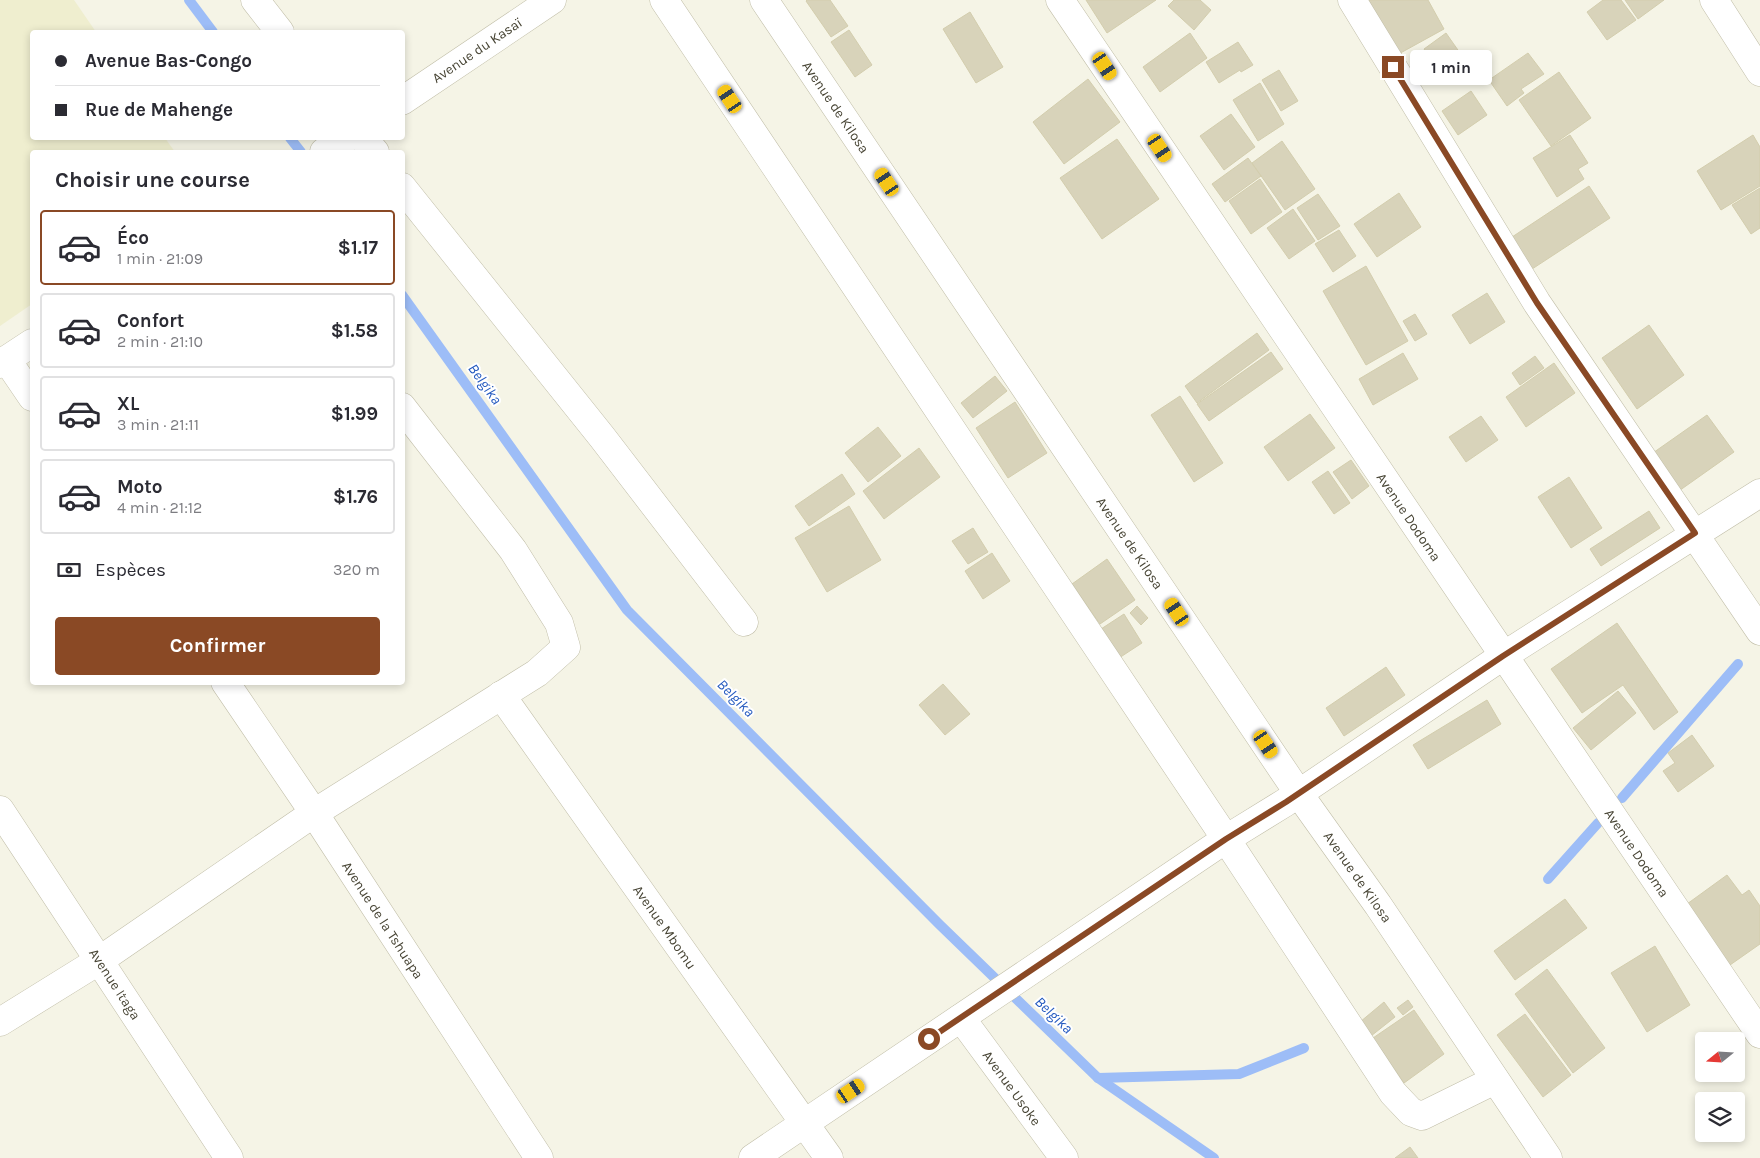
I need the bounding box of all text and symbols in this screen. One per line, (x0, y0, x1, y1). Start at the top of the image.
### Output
street label: Avenue du Kasaï (429, 14, 526, 87)
car (1090, 49, 1119, 83)
text: Avenue Bas-Congo (85, 50, 252, 72)
callout: 1 min (1410, 50, 1493, 84)
route end (1382, 56, 1404, 78)
street label: Avenue de Kilosa (798, 58, 873, 157)
text: 1 min (1431, 58, 1471, 77)
car (715, 82, 744, 116)
text: Rue de Mahenge (85, 99, 233, 121)
car (1145, 131, 1174, 165)
car (872, 165, 901, 199)
text: Choisir une course (55, 167, 250, 193)
icon: car (57, 225, 102, 270)
text: Éco (117, 227, 149, 249)
text: $1.17 (338, 237, 378, 259)
text: 1 min · 21:09 (117, 249, 203, 268)
icon: car (57, 308, 102, 353)
text: Confort (117, 310, 184, 332)
text: $1.58 (331, 320, 378, 342)
text: 2 min · 21:10 (117, 332, 203, 351)
water label: Belgika (464, 360, 506, 408)
icon: car (57, 391, 102, 436)
text: XL (117, 393, 139, 415)
text: $1.99 (331, 403, 378, 425)
text: 3 min · 21:11 (117, 415, 199, 434)
street label: Avenue Dodoma (1373, 470, 1444, 565)
icon: car (57, 474, 102, 519)
text: Moto (117, 476, 163, 498)
text: $1.76 (333, 486, 378, 508)
street label: Avenue de Kilosa (1092, 494, 1167, 593)
text: 4 min · 21:12 (117, 498, 202, 517)
icon: cash (55, 556, 83, 584)
text: Espèces (95, 559, 166, 581)
text: 320 m (333, 560, 380, 579)
car (1162, 595, 1191, 629)
button: Confirmer (55, 617, 380, 675)
water label: Belgika (713, 675, 759, 721)
car (1251, 727, 1280, 761)
street label: Avenue Dodoma (1601, 806, 1672, 901)
street label: Avenue de Kilosa (1320, 828, 1395, 926)
street label: Avenue de la Tshuapa (338, 858, 427, 982)
street label: Avenue Mbomu (629, 882, 700, 973)
street label: Avenue Itaga (85, 945, 144, 1023)
water label: Belgika (1031, 993, 1077, 1037)
route start (918, 1028, 940, 1050)
north arrow (1695, 1032, 1745, 1082)
map controls (1695, 1032, 1745, 1142)
street label: Avenue Usoke (979, 1047, 1045, 1129)
car (834, 1076, 867, 1106)
button: layers (1695, 1092, 1745, 1142)

